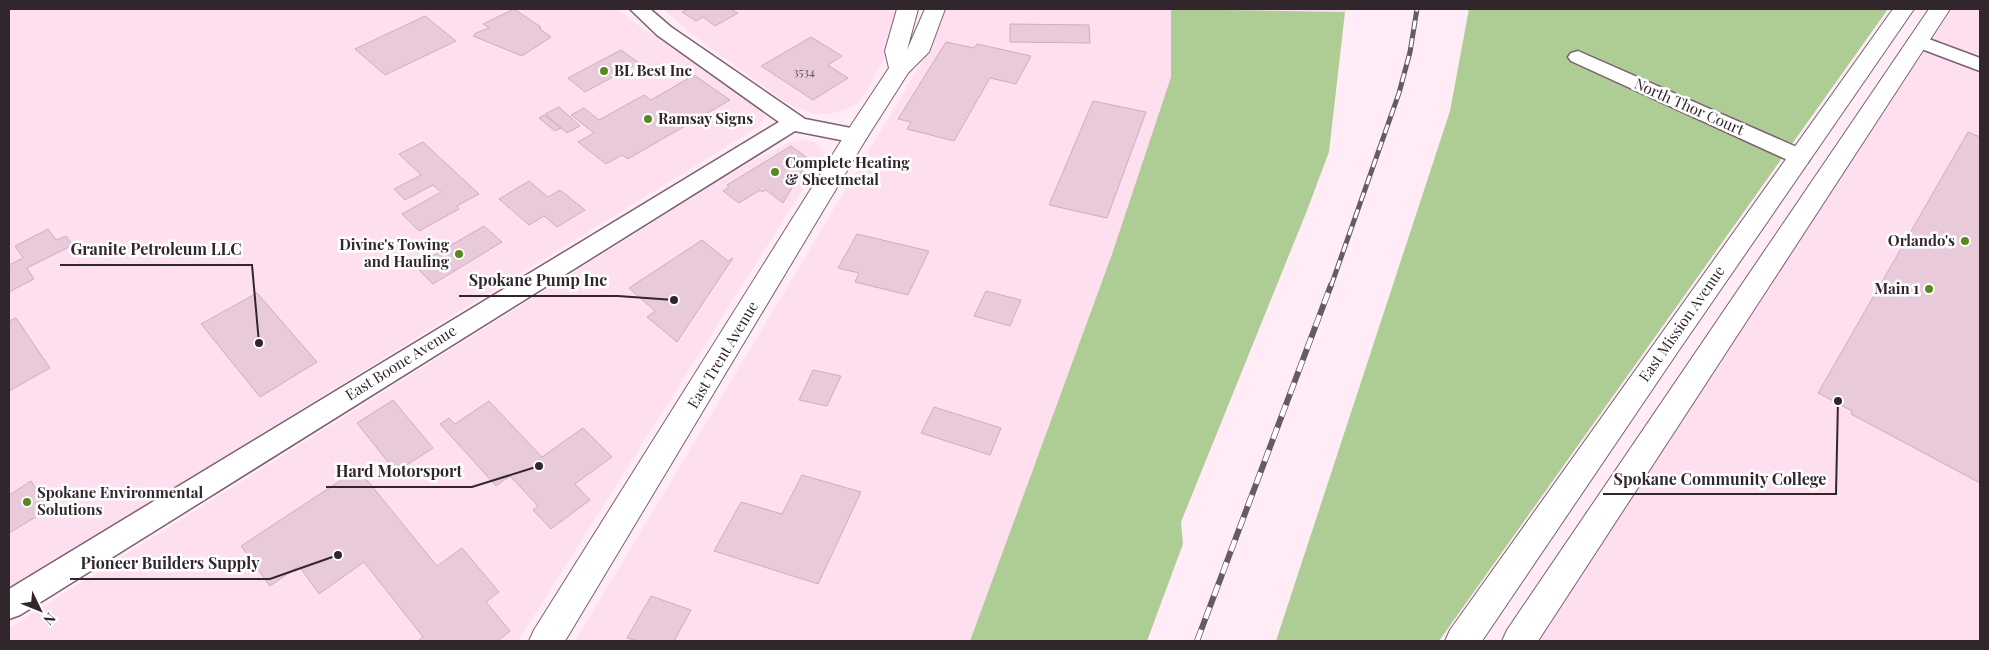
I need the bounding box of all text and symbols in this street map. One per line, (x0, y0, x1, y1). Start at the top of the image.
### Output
place label: BL Best Inc (614, 60, 693, 80)
house number: 3534 (793, 63, 815, 79)
marker: BL Best Inc (598, 65, 610, 77)
street label: North Thor Court (1631, 73, 1748, 140)
place label: Ramsay Signs (658, 108, 753, 128)
marker: Ramsay Signs (642, 113, 654, 125)
place label: Complete Heating & Sheetmetal (785, 152, 910, 189)
marker: Complete Heating & Sheetmetal (769, 166, 781, 178)
place label: Orlando's (1888, 230, 1955, 250)
callout: Granite Petroleum LLC (60, 234, 252, 265)
place label: Divine's Towing and Hauling (339, 234, 450, 271)
marker: Orlando's (1959, 235, 1971, 247)
text: Granite Petroleum LLC (70, 238, 242, 259)
marker: Divine's Towing and Hauling (453, 248, 465, 260)
street label: East Mission Avenue (1634, 261, 1729, 385)
callout: Spokane Pump Inc (459, 265, 618, 296)
text: Spokane Pump Inc (469, 269, 607, 290)
place label: Main 1 (1874, 278, 1919, 298)
marker: Main 1 (1923, 283, 1935, 295)
street label: East Trent Avenue (682, 297, 762, 412)
street label: East Boone Avenue (341, 320, 460, 404)
callout: Hard Motorsport (326, 456, 472, 487)
text: Hard Motorsport (336, 460, 463, 481)
callout: Spokane Community College (1603, 463, 1836, 494)
text: Spokane Community College (1614, 468, 1826, 489)
place label: Spokane Environmental Solutions (37, 482, 204, 519)
marker: Spokane Environmental Solutions (21, 496, 33, 508)
callout: Pioneer Builders Supply (70, 548, 270, 579)
text: Pioneer Builders Supply (80, 552, 260, 573)
north arrow (15, 585, 65, 635)
text: N (39, 609, 60, 629)

